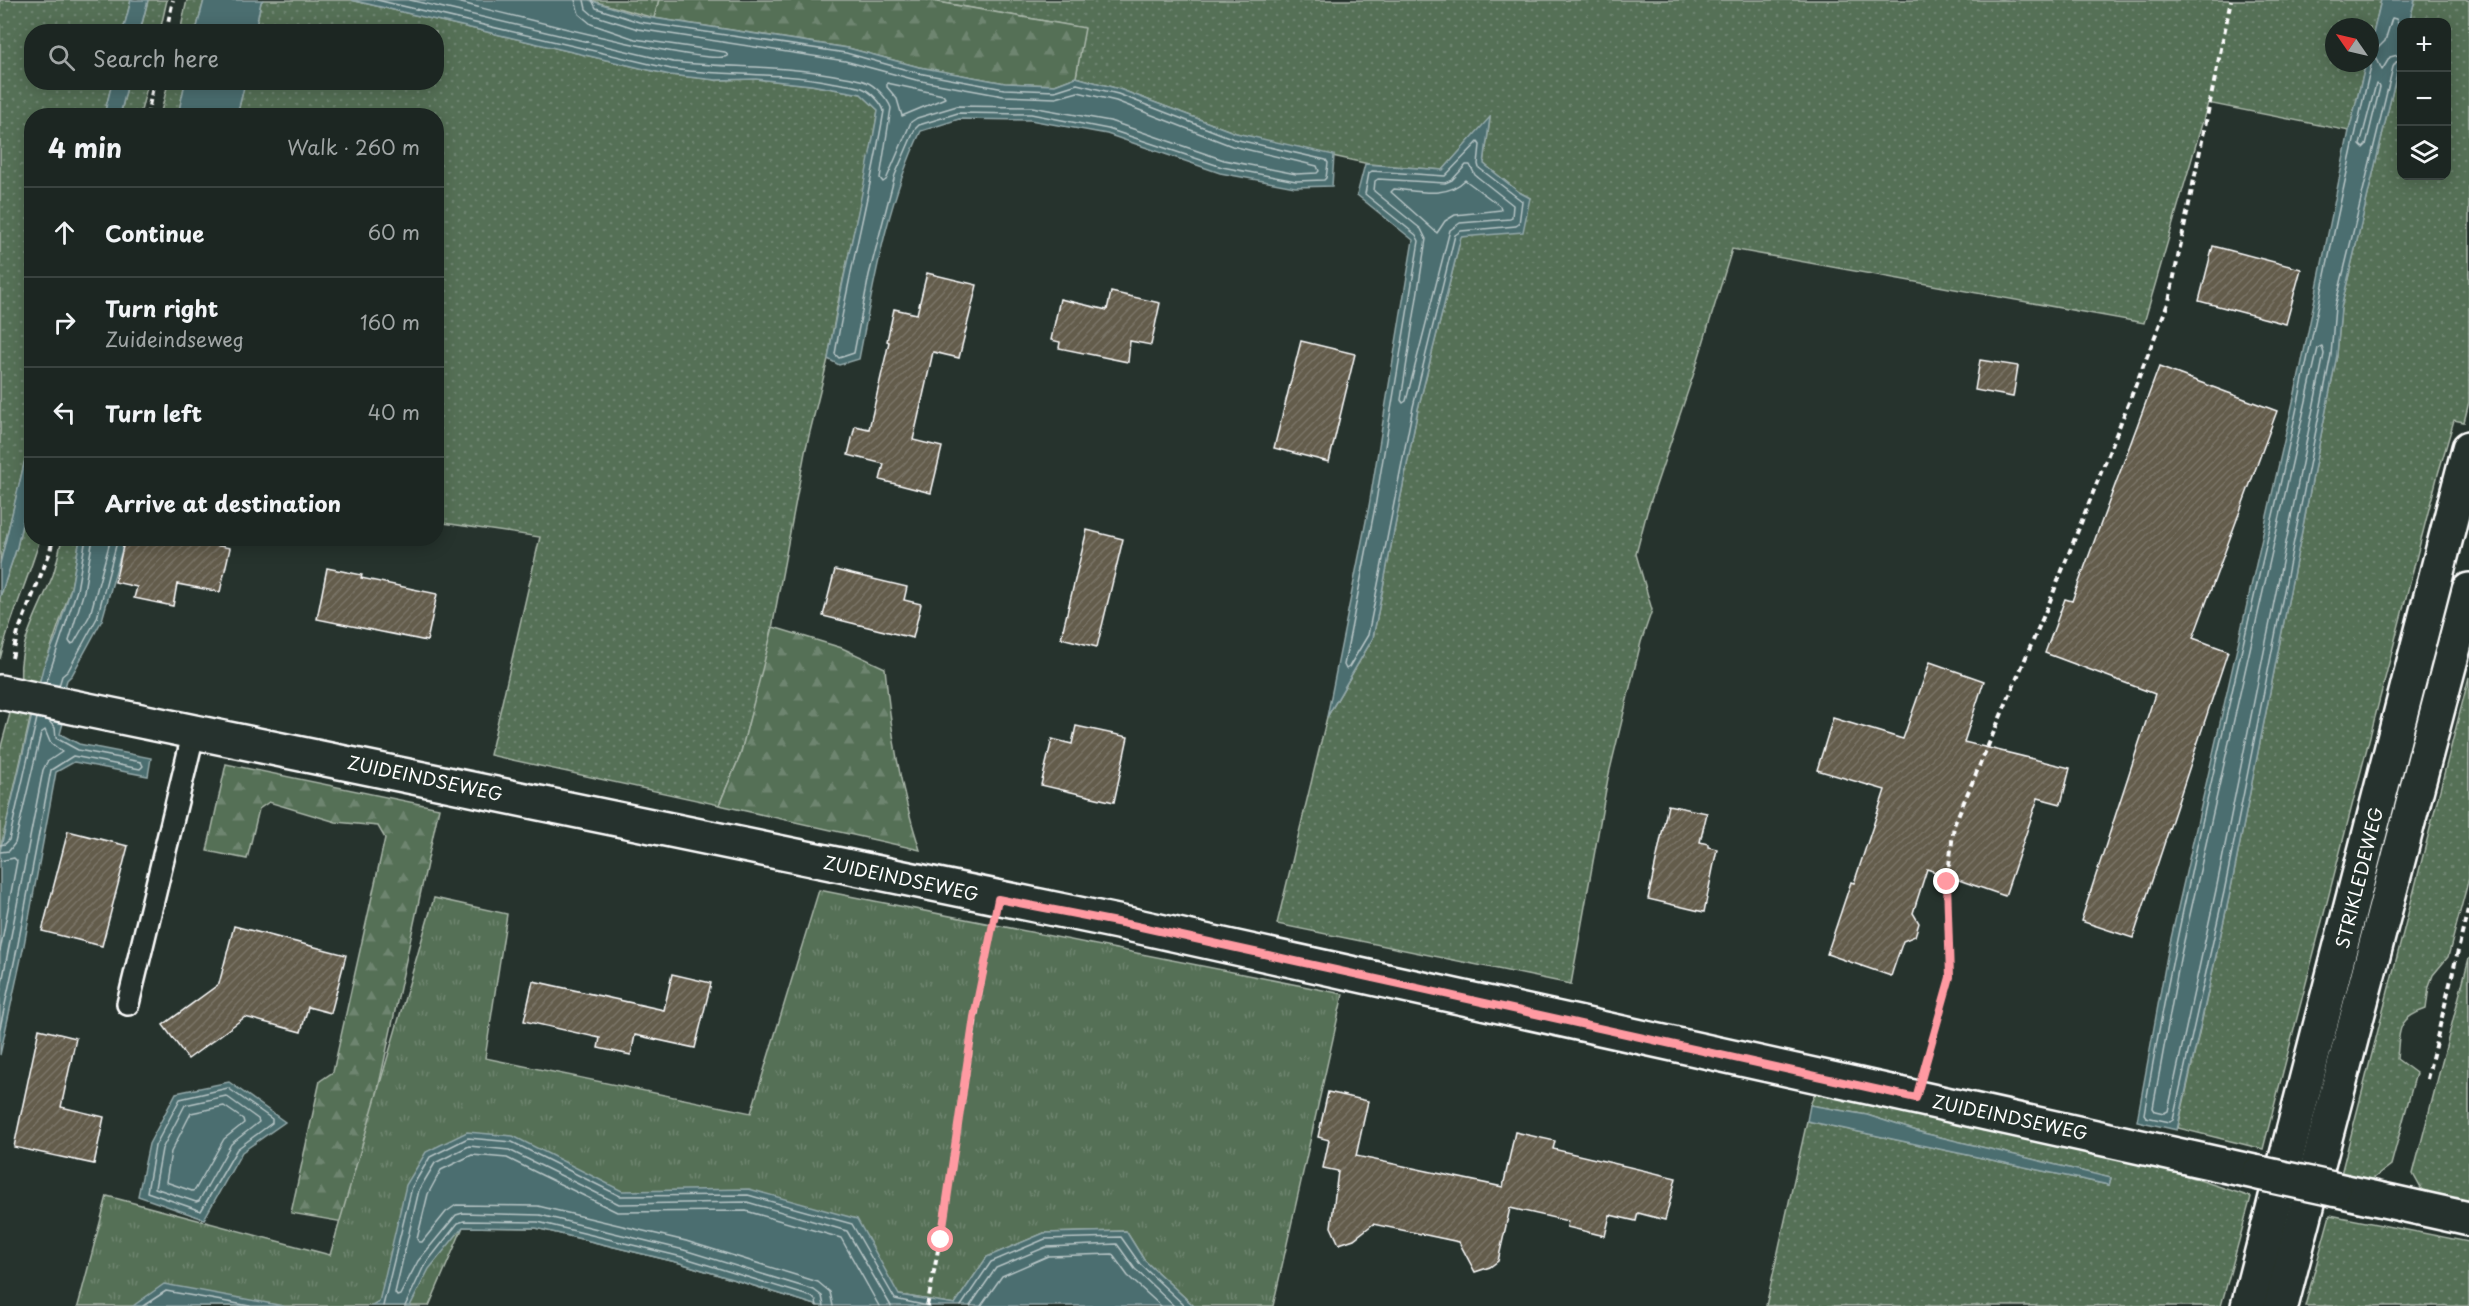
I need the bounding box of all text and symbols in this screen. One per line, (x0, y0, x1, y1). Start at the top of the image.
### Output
north arrow (2325, 18, 2379, 72)
map controls (2397, 18, 2451, 180)
button: + (2397, 18, 2451, 72)
search box (24, 24, 444, 90)
icon: search (45, 41, 78, 74)
text: Search here (93, 41, 219, 74)
button: − (2397, 72, 2451, 126)
button: layers (2397, 126, 2451, 180)
text: 4 min (48, 128, 122, 167)
text: Walk · 260 m (287, 132, 420, 162)
icon: ahead (48, 216, 81, 249)
text: Continue (105, 216, 204, 249)
text: 60 m (368, 217, 420, 247)
text: Turn right (105, 291, 218, 324)
icon: right (48, 306, 81, 339)
text: 160 m (360, 307, 420, 337)
text: Zuideindseweg (105, 324, 244, 354)
icon: left (48, 396, 81, 429)
text: Turn left (105, 396, 202, 429)
text: 40 m (368, 397, 420, 427)
icon: arrive (48, 486, 81, 519)
text: Arrive at destination (105, 486, 341, 519)
street label: ZUIDEINDSEWEG (345, 748, 506, 807)
street label: STRIKLEDEWEG (2328, 804, 2389, 951)
street label: ZUIDEINDSEWEG (821, 848, 982, 907)
route end (1933, 868, 1959, 894)
street label: ZUIDEINDSEWEG (1930, 1087, 2091, 1146)
route start (927, 1226, 953, 1252)

